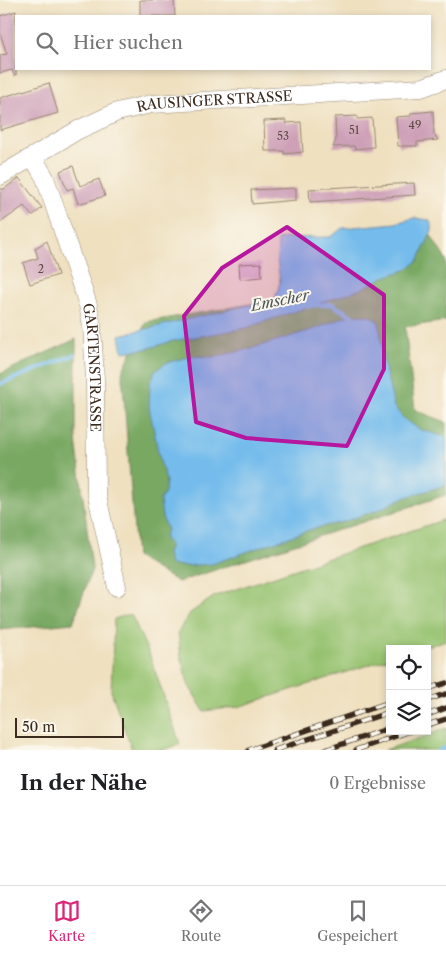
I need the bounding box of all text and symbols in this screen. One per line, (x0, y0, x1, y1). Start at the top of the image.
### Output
search box (15, 15, 431, 70)
icon: search (33, 29, 61, 57)
text: Hier suchen (73, 31, 183, 54)
street label: RAUSINGER STRASSE (135, 87, 293, 116)
house number: 49 (409, 118, 421, 132)
house number: 51 (349, 123, 360, 137)
house number: 53 (277, 129, 289, 143)
house number: 2 (38, 262, 44, 276)
water label: Emscher (248, 285, 312, 315)
street label: GARTENSTRASSE (79, 302, 104, 432)
map controls (386, 645, 431, 735)
button: locate (386, 645, 431, 690)
button: layers (386, 690, 431, 735)
scale bar (15, 715, 124, 738)
text: 50 m (22, 718, 55, 736)
text: In der Nähe (20, 770, 147, 795)
text: 0 Ergebnisse (329, 773, 426, 793)
tab: Karte (48, 897, 85, 945)
tab: Route (181, 897, 221, 945)
tab: Gespeichert (317, 897, 398, 945)

